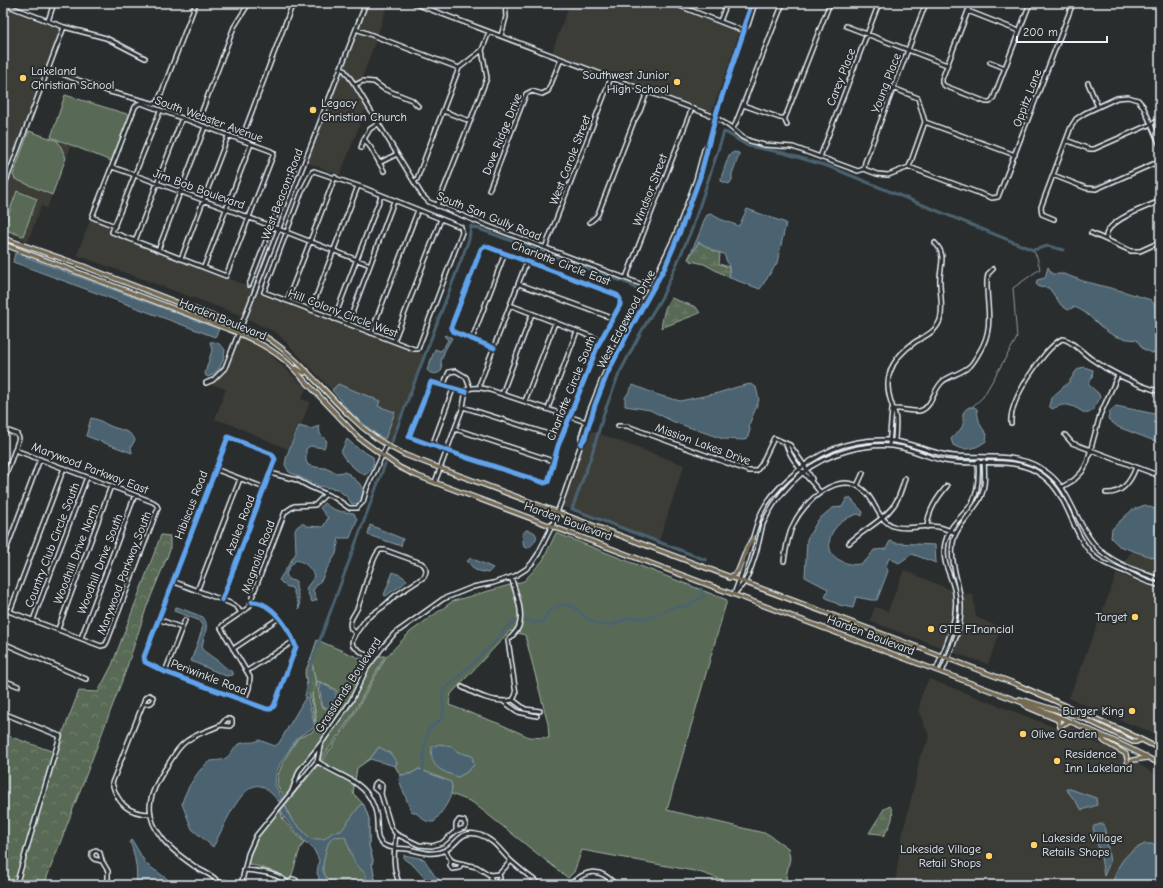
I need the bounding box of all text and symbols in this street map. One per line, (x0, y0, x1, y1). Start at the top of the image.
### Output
scale bar (1017, 18, 1107, 44)
text: 200 m (1023, 25, 1058, 39)
street label: Carey Place (824, 46, 858, 108)
street label: Young Place (868, 51, 904, 115)
place label: Lakeland Christian School (31, 64, 114, 92)
street label: Oppitz Lane (1010, 67, 1044, 129)
place label: Southwest Junior High School (583, 68, 669, 96)
marker: Lakeland Christian School (18, 73, 28, 83)
marker: Southwest Junior High School (672, 77, 682, 87)
street label: Dove Ridge Drive (479, 91, 525, 177)
street label: South Webster Avenue (153, 93, 265, 145)
place label: Legacy Christian Church (321, 96, 407, 124)
marker: Legacy Christian Church (308, 105, 318, 115)
street label: West Carole Street (546, 113, 594, 207)
street label: West Beacon Road (258, 147, 306, 241)
street label: Windsor Street (630, 151, 670, 228)
street label: Jim Bob Boulevard (151, 166, 247, 212)
street label: South San Gully Road (435, 189, 543, 243)
street label: Charlotte Circle East (510, 238, 613, 289)
street label: West Edgewood Drive (594, 267, 658, 371)
street label: Hill Colony Circle West (286, 286, 400, 341)
street label: Harden Boulevard (177, 295, 269, 343)
street label: Charlotte Circle South (544, 333, 598, 443)
street label: Mission Lakes Drive (653, 420, 753, 468)
street label: Marywood Parkway East (30, 439, 151, 497)
street label: Hibiscus Road (172, 469, 210, 541)
street label: Country Club Circle South (22, 481, 82, 609)
street label: Azalea Road (222, 493, 258, 557)
street label: Harden Boulevard (522, 499, 614, 543)
street label: Woodhill Drive North (50, 502, 102, 606)
street label: Marywood Parkway South (94, 509, 154, 637)
street label: Woodhill Drive South (74, 512, 126, 616)
street label: Magnolia Road (238, 518, 278, 596)
place label: Target (1095, 610, 1128, 624)
street label: Harden Boulevard (825, 612, 917, 658)
marker: Target (1130, 612, 1140, 622)
place label: GTE FInancial (939, 622, 1014, 636)
marker: GTE FInancial (926, 624, 936, 634)
street label: Grasslands Boulevard (312, 635, 384, 735)
street label: Periwinkle Road (169, 656, 249, 698)
place label: Burger King (1062, 704, 1124, 718)
marker: Burger King (1127, 706, 1137, 716)
place label: Olive Garden (1031, 727, 1097, 741)
marker: Olive Garden (1018, 729, 1028, 739)
place label: Residence Inn Lakeland (1065, 747, 1132, 775)
marker: Residence Inn Lakeland (1052, 756, 1062, 766)
place label: Lakeside Village Retails Shops (1042, 831, 1123, 859)
marker: Lakeside Village Retails Shops (1029, 840, 1039, 850)
place label: Lakeside Village Retail Shops (900, 842, 981, 870)
marker: Lakeside Village Retail Shops (984, 851, 994, 861)

